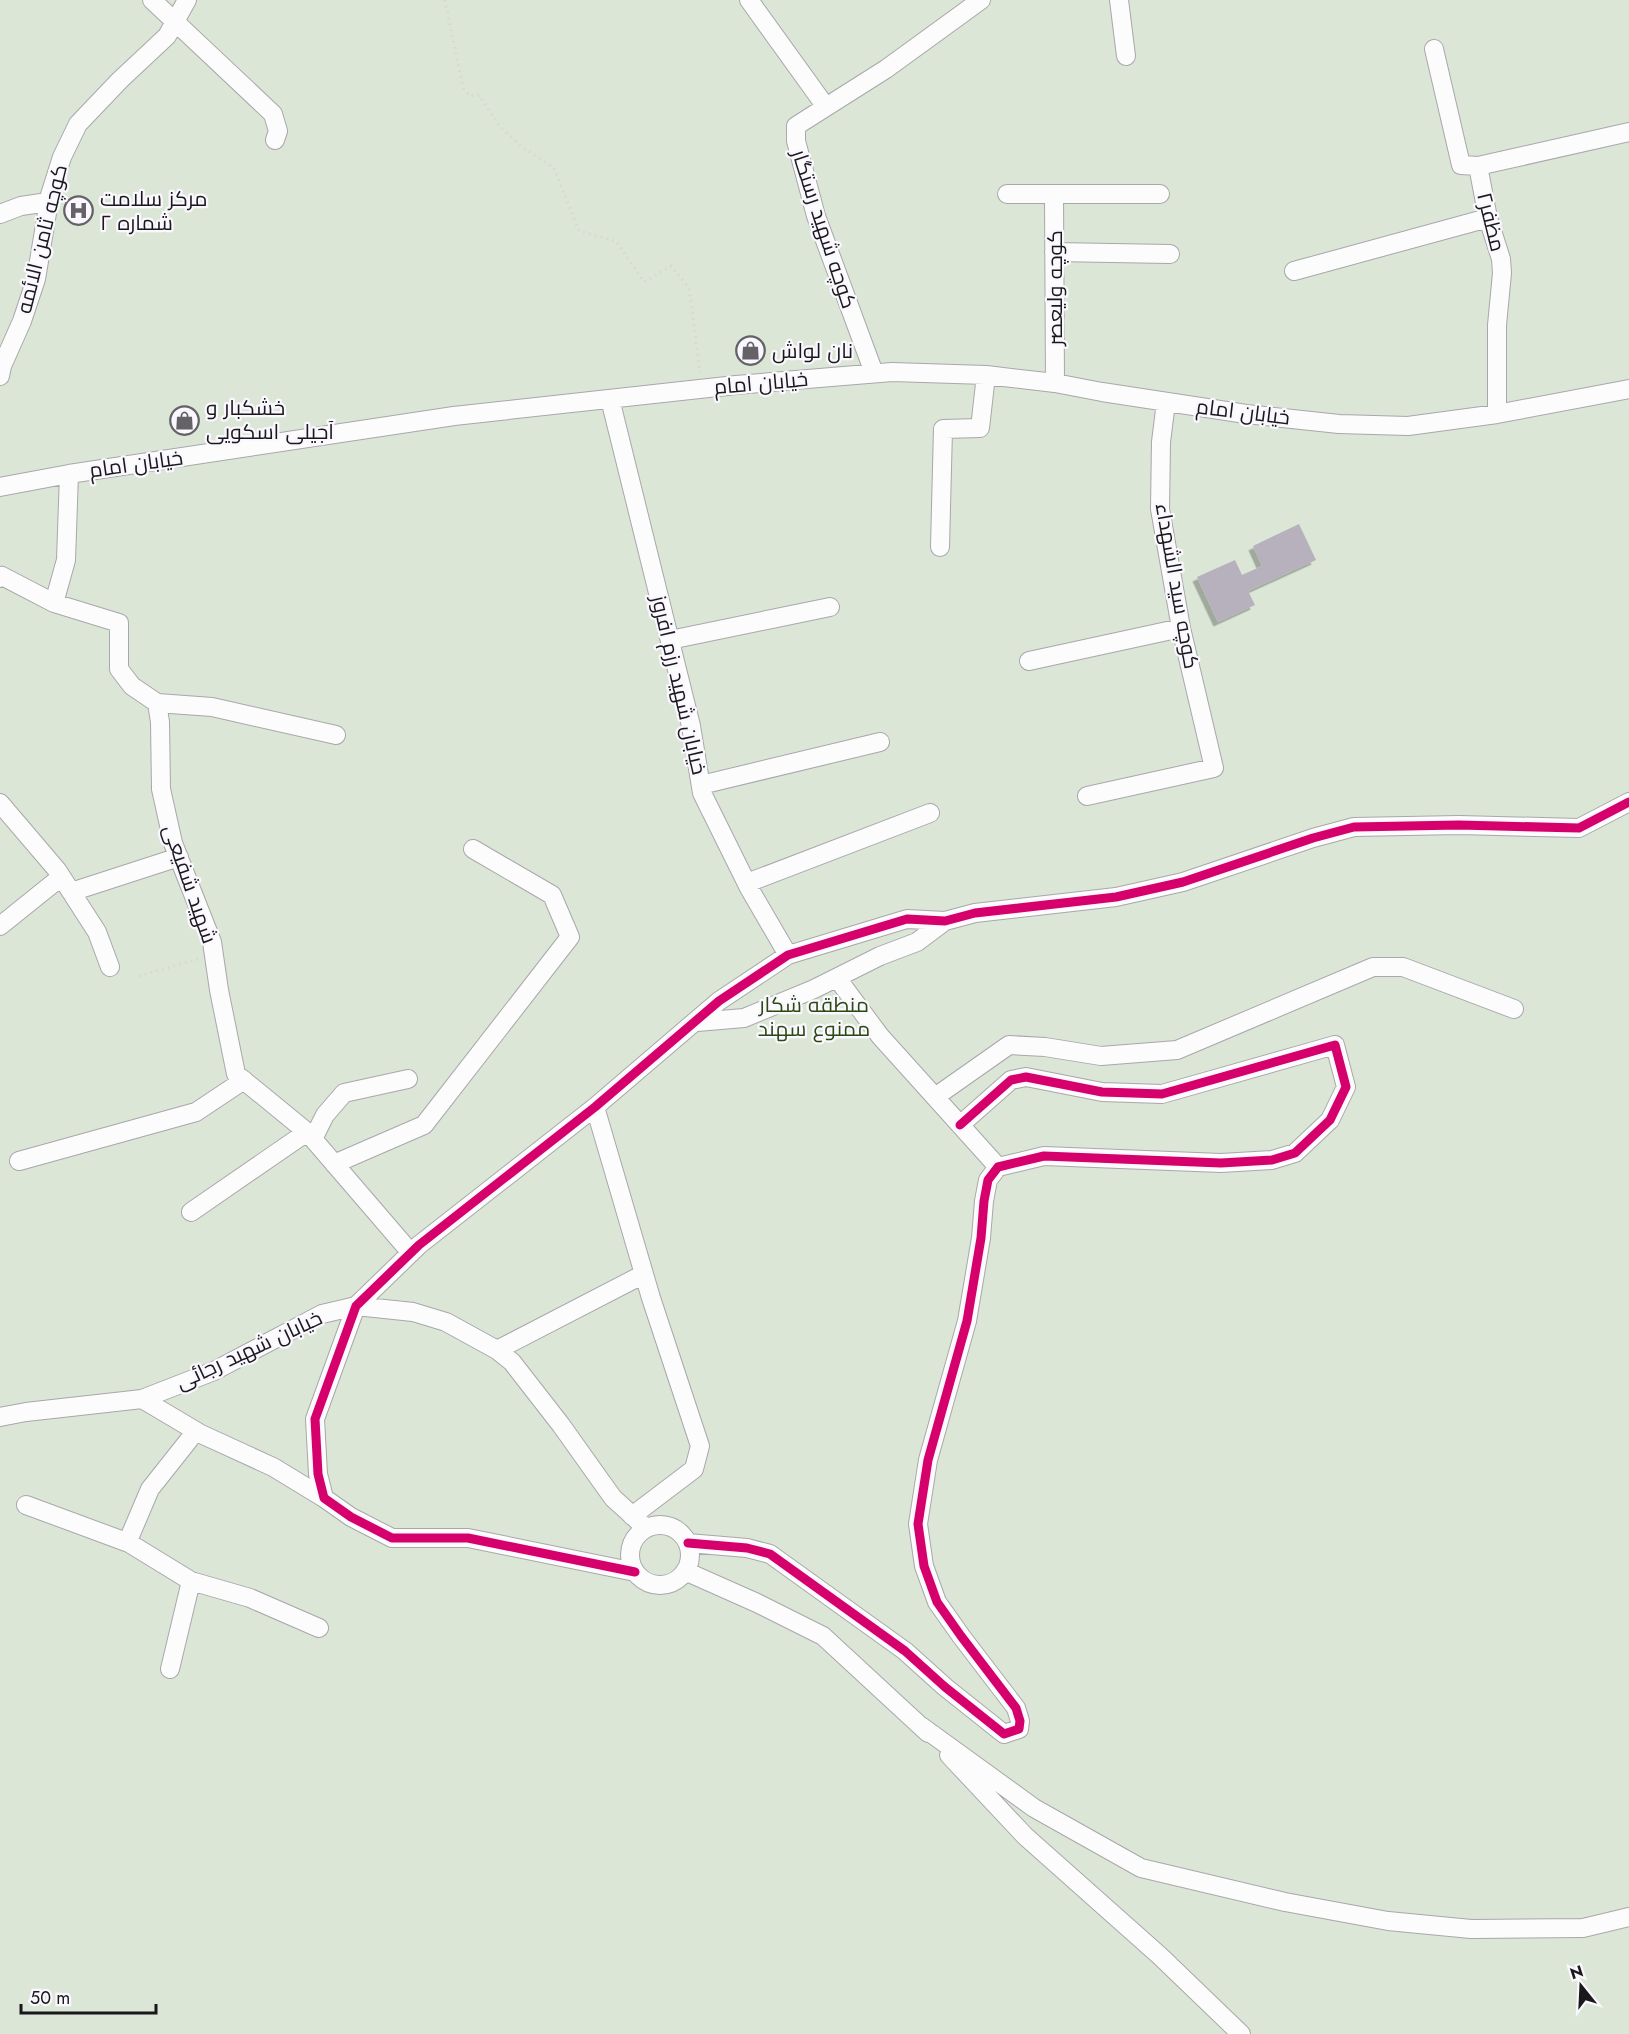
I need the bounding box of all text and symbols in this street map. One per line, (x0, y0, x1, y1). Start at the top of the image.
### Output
street label: کوچه شهید رستگار (784, 144, 864, 313)
street label: کوچه ثامن الائمه (9, 161, 75, 317)
place label: مرکز سلامت شماره ۲ (100, 184, 208, 238)
street label: مظفر۲ (1469, 189, 1513, 255)
hospital icon: مرکز سلامت شماره ۲ (63, 195, 95, 227)
street label: کوچه ولیعصر (1040, 230, 1070, 347)
shop icon: نان لواش (735, 335, 767, 367)
place label: نان لواش (772, 336, 853, 366)
street label: خیابان امام (713, 364, 809, 402)
street label: خیابان امام (1194, 391, 1292, 433)
place label: خشکبار و آجیلی اسکویی (206, 393, 334, 447)
shop icon: خشکبار و آجیلی اسکویی (169, 404, 201, 436)
street label: خیابان امام (87, 443, 185, 485)
street label: کوچه سید الشهداء (1148, 501, 1206, 671)
street label: خیابان شهید رزم افروز (644, 591, 714, 778)
street label: شهید شفیعی (156, 821, 224, 947)
park label: منطقه شکار ممنوع سهند (758, 990, 870, 1044)
street label: خیابان شهید رجائی (171, 1303, 327, 1397)
north arrow (1551, 1956, 1611, 2016)
text: N (1567, 1959, 1586, 1985)
scale bar (21, 1977, 156, 2015)
text: 50 m (30, 1985, 70, 2011)

